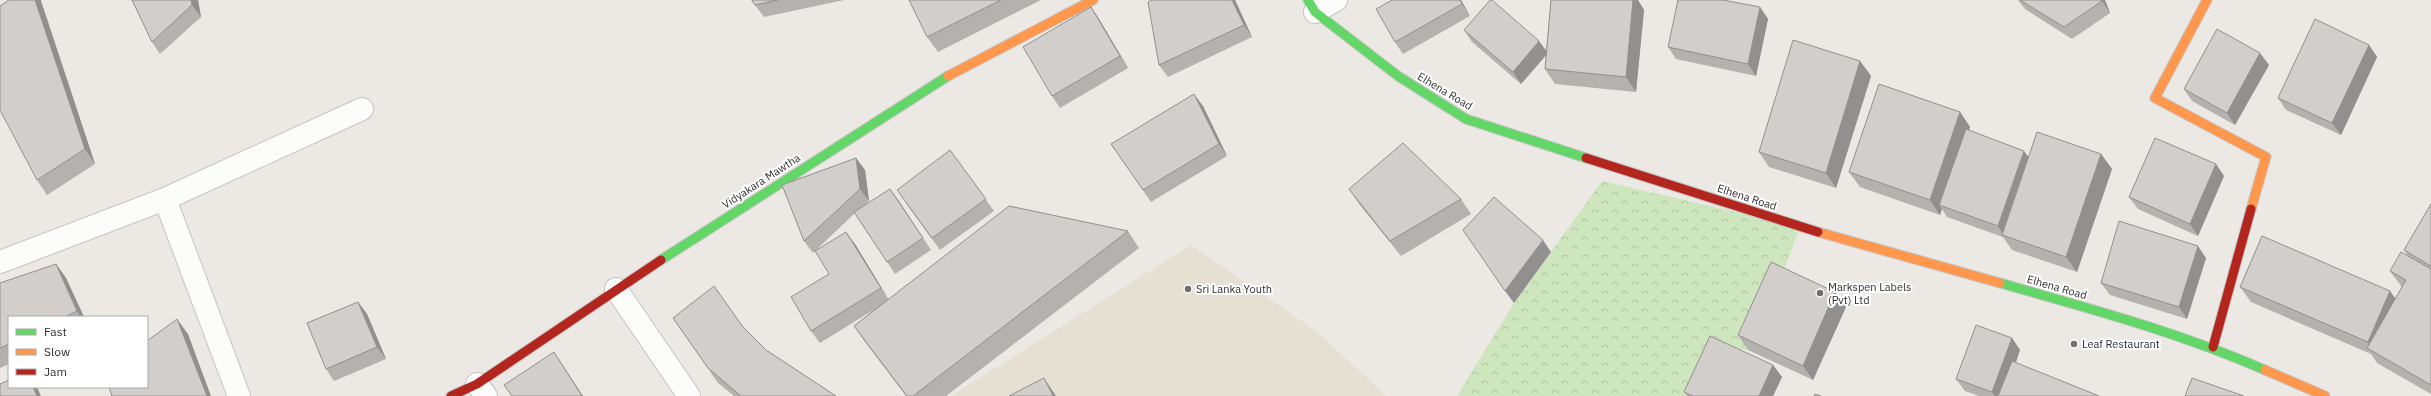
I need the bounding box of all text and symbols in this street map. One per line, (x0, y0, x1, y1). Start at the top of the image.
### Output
street label: Elhena Road (1415, 69, 1475, 113)
street label: Vidyakara Mawtha (719, 150, 803, 211)
street label: Elhena Road (1715, 181, 1779, 213)
street label: Elhena Road (2025, 272, 2089, 302)
place label: Markspen Labels (Pvt) Ltd (1828, 280, 1911, 307)
place label: Sri Lanka Youth (1196, 282, 1272, 296)
marker: Sri Lanka Youth (1183, 284, 1193, 294)
marker: Markspen Labels (Pvt) Ltd (1815, 288, 1825, 298)
legend (8, 316, 148, 388)
text: Fast (44, 324, 67, 339)
place label: Leaf Restaurant (2082, 337, 2160, 351)
marker: Leaf Restaurant (2069, 339, 2079, 349)
text: Slow (44, 344, 70, 359)
text: Jam (44, 364, 67, 379)

